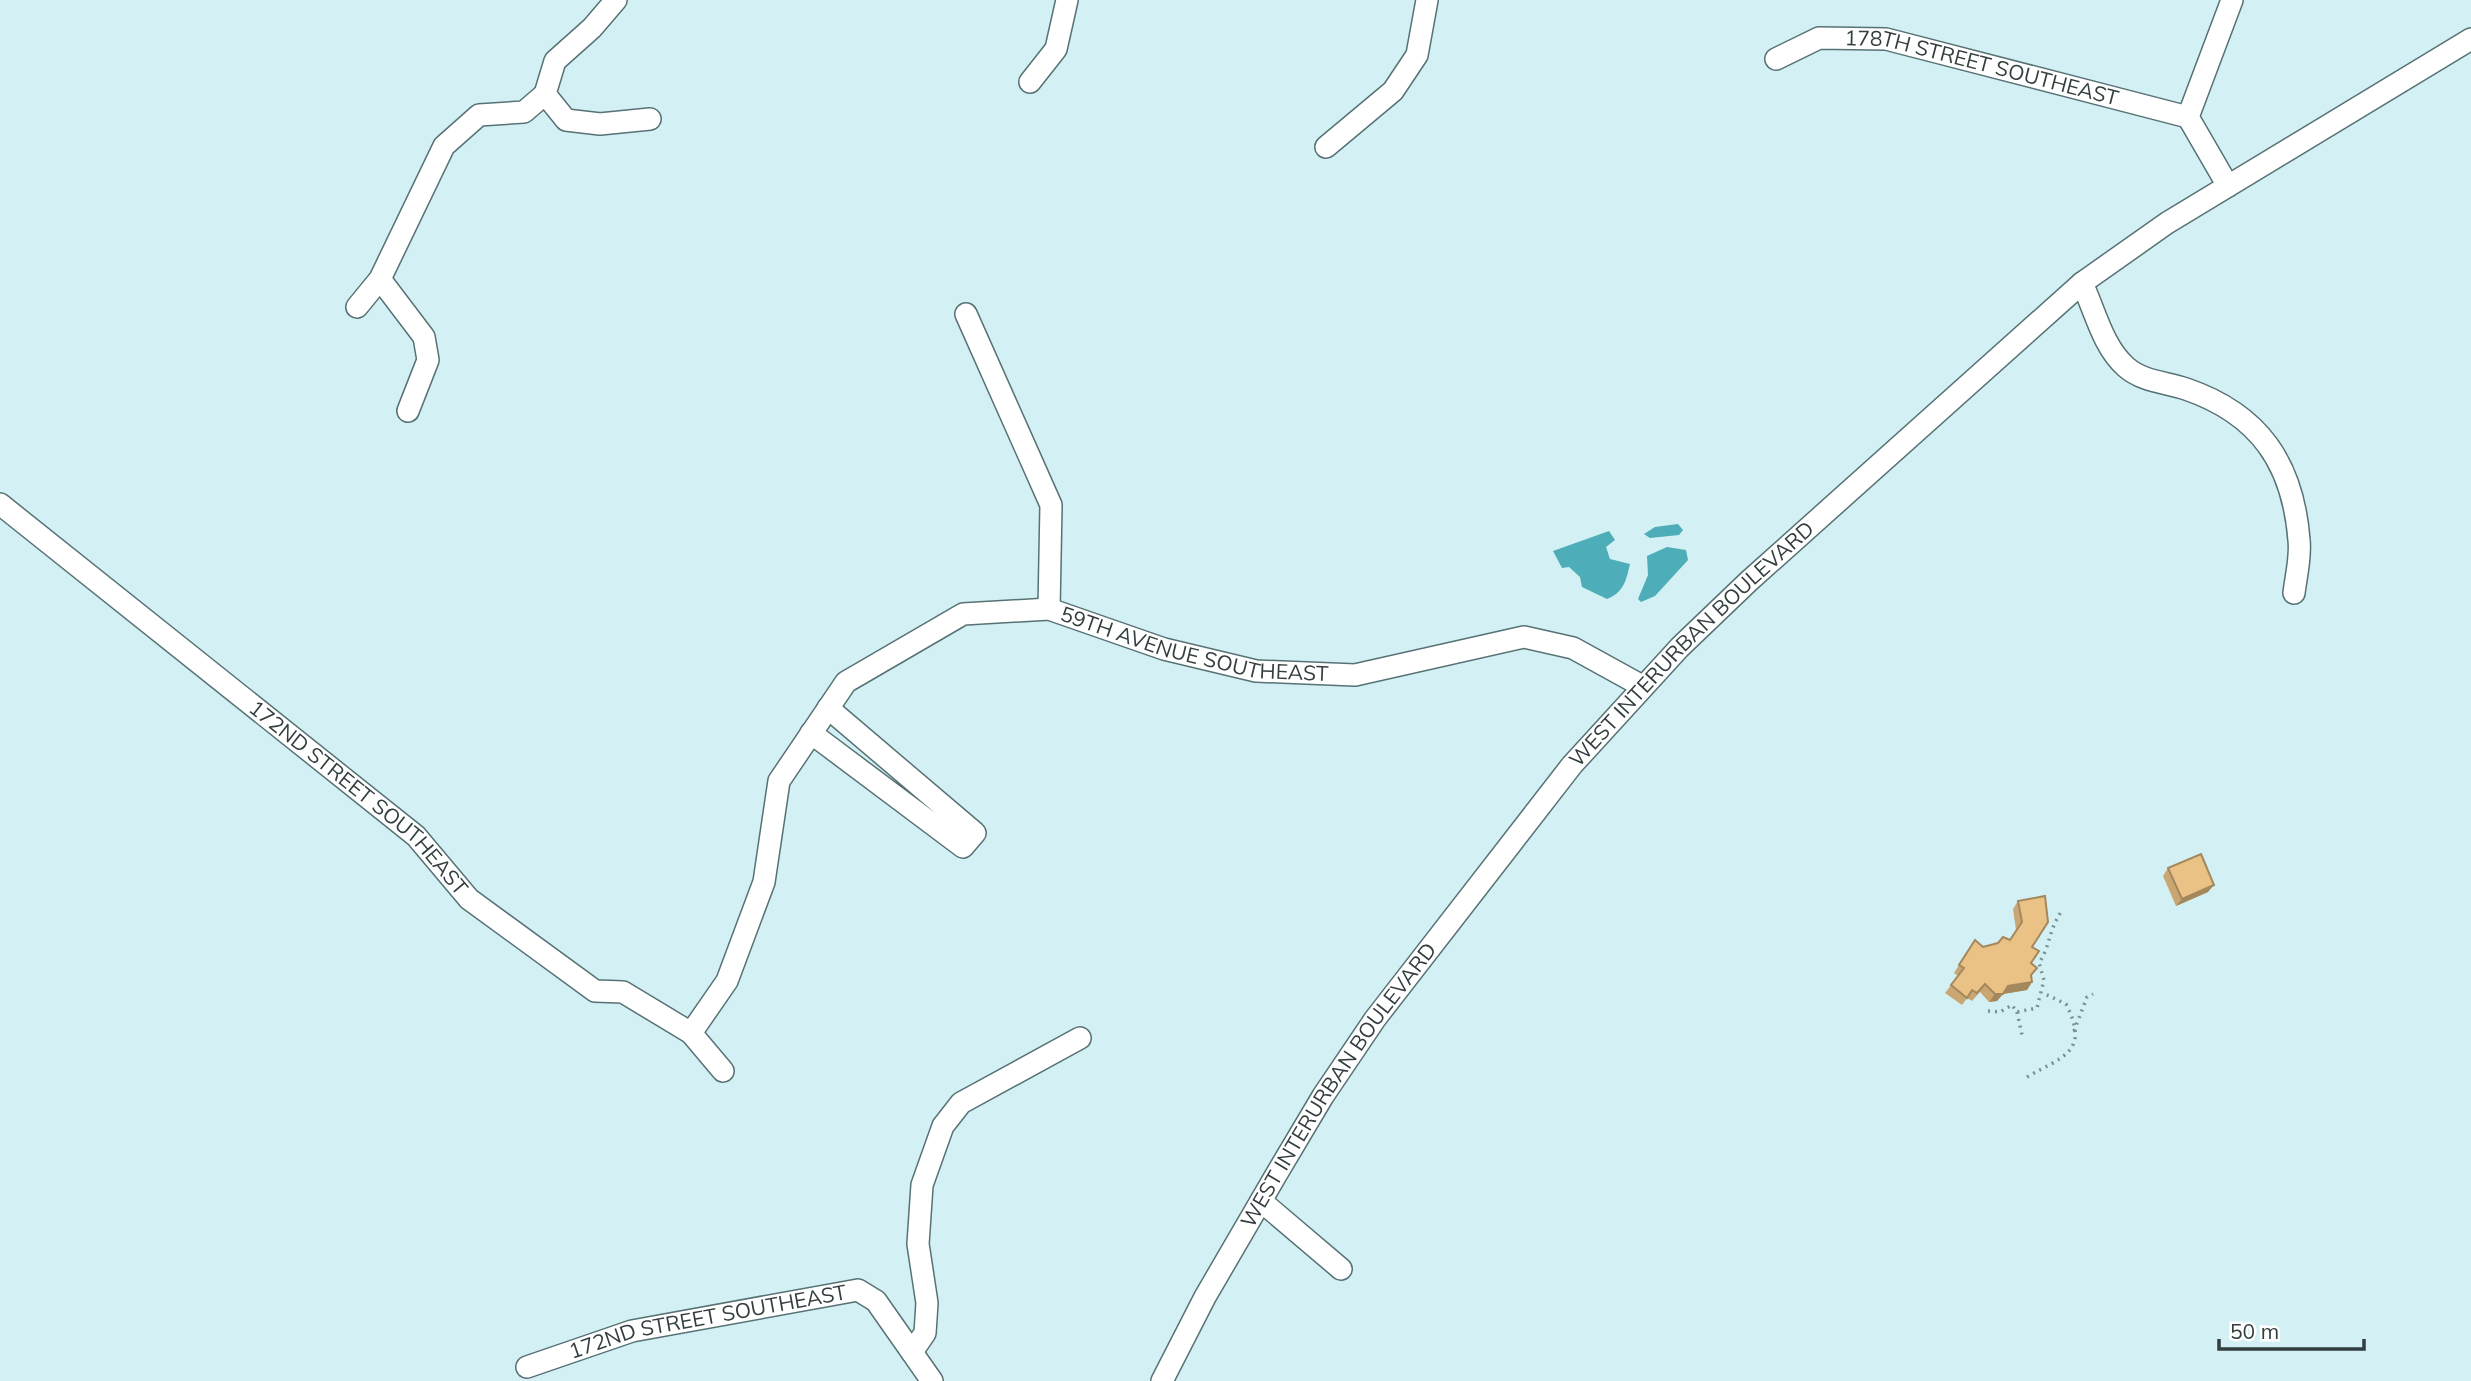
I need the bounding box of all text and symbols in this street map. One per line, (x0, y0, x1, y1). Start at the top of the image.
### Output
street label: 178TH STREET SOUTHEAST (1844, 24, 2122, 111)
street label: WEST INTERURBAN BOULEVARD (1563, 515, 1819, 772)
street label: 59TH AVENUE SOUTHEAST (1057, 600, 1329, 686)
street label: 172ND STREET SOUTHEAST (244, 694, 474, 900)
street label: WEST INTERURBAN BOULEVARD (1234, 937, 1441, 1232)
street label: 172ND STREET SOUTHEAST (565, 1278, 849, 1364)
scale bar (2219, 1308, 2364, 1352)
text: 50 m (2230, 1318, 2279, 1344)

